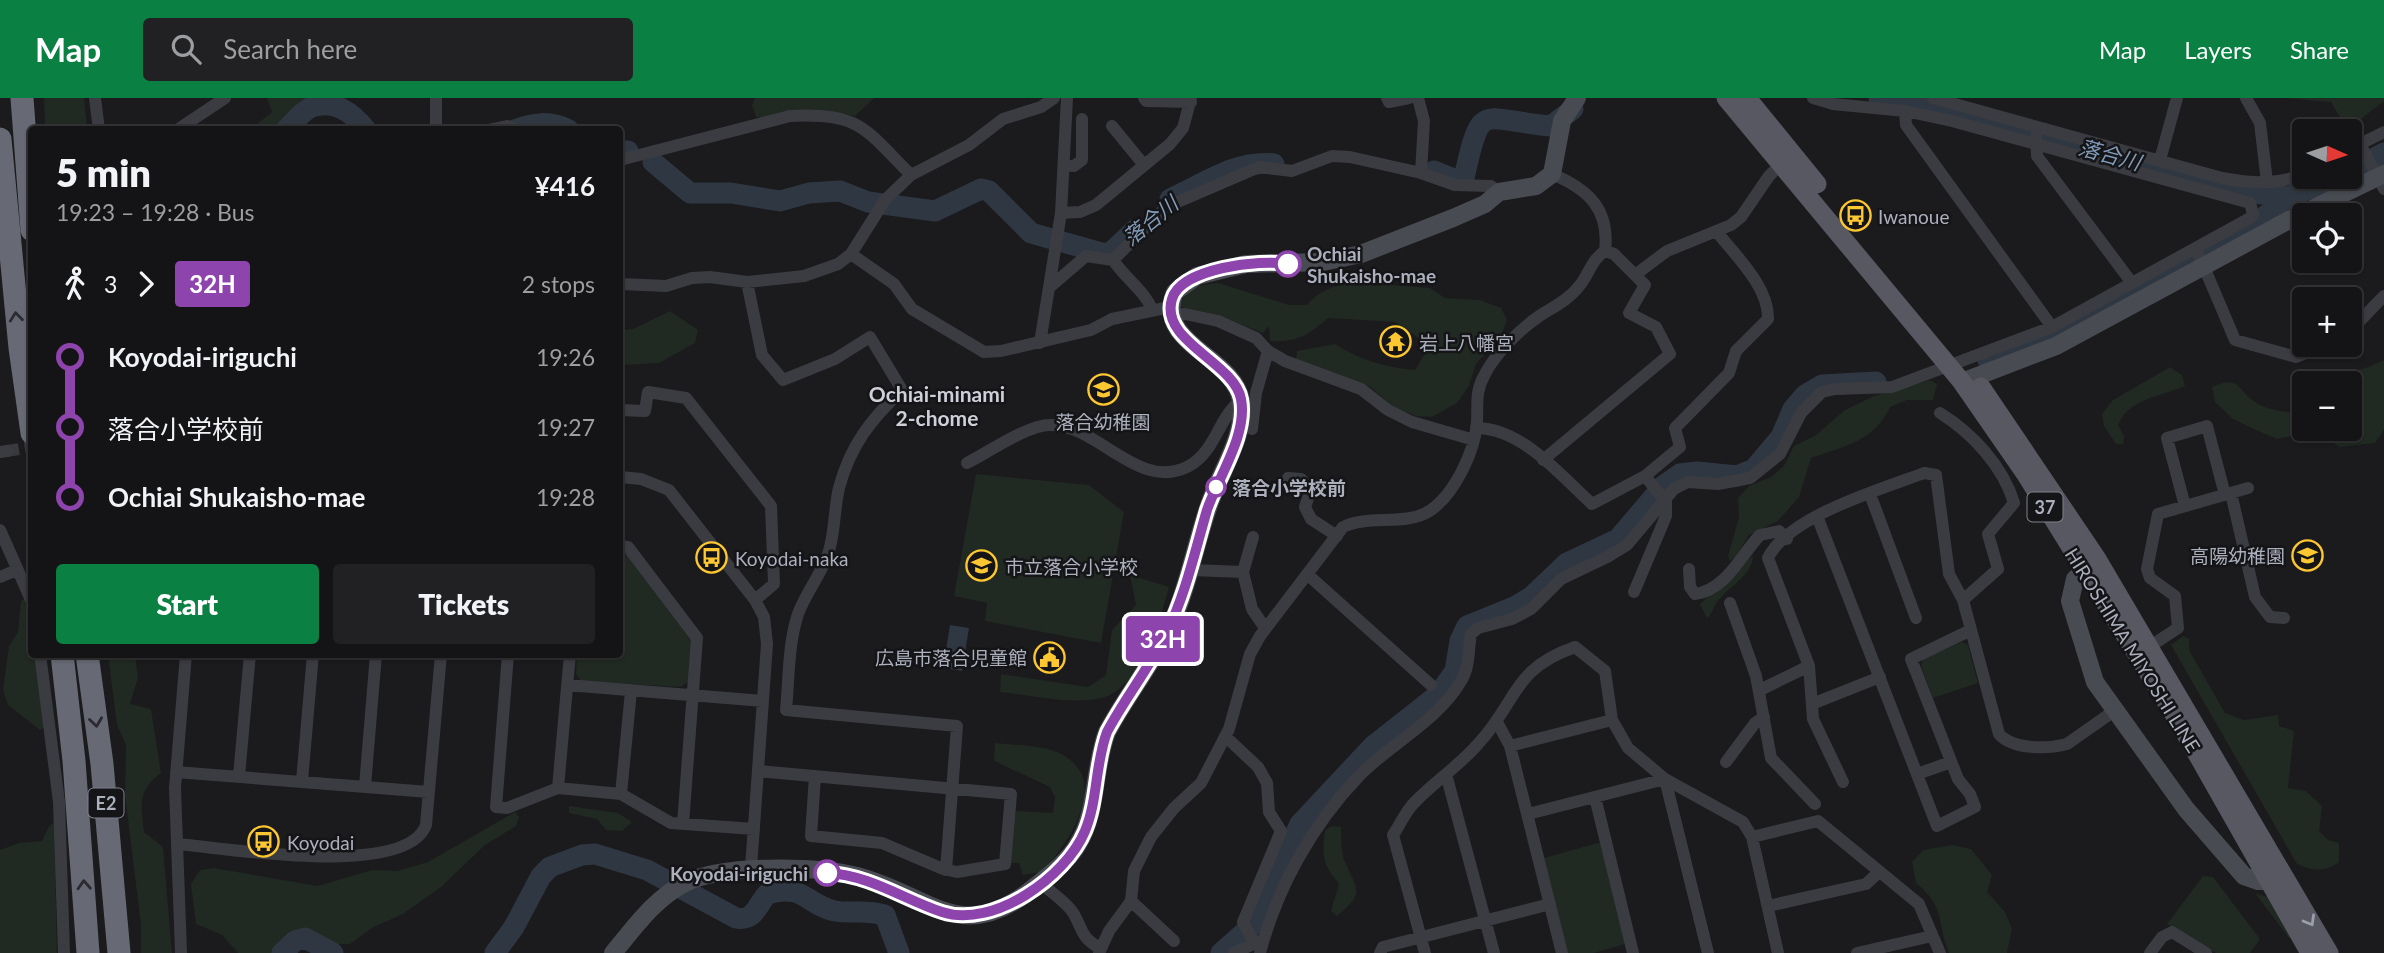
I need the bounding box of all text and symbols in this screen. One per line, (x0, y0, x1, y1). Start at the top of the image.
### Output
search box (143, 18, 633, 81)
text: Map (35, 29, 101, 69)
icon: search (167, 30, 205, 68)
text: Search here (223, 33, 357, 65)
text: Map (2099, 35, 2146, 64)
text: Layers (2184, 35, 2252, 64)
text: Share (2290, 35, 2349, 64)
north arrow (2292, 119, 2362, 189)
map controls (2292, 119, 2362, 441)
water label: 落合川 (2076, 134, 2146, 175)
text: 5 min (56, 149, 151, 195)
text: ¥416 (535, 170, 595, 202)
water label: 落合川 (1118, 189, 1184, 250)
text: 19:23 – 19:28 · Bus (56, 198, 255, 226)
bus stop icon: Iwanoue (1838, 199, 1872, 233)
button: locate (2292, 203, 2362, 273)
place label: Iwanoue (1878, 205, 1949, 228)
place label: Ochiai Shukaisho-mae (1307, 242, 1436, 287)
marker: Ochiai Shukaisho-mae (1275, 251, 1301, 277)
icon: walk (56, 265, 94, 303)
icon: forward (127, 265, 165, 303)
text: 32H (189, 269, 236, 298)
text: 3 (104, 270, 117, 298)
text: 2 stops (522, 270, 595, 298)
button: + (2292, 287, 2362, 357)
one-way arrow (9, 311, 24, 322)
temple icon: 岩上八幡宮 (1379, 325, 1413, 359)
place label: 岩上八幡宮 (1419, 331, 1514, 354)
text: Koyodai-iriguchi (108, 341, 297, 373)
text: 19:26 (536, 343, 595, 371)
button: − (2292, 371, 2362, 441)
school or university icon: 落合幼稚園 (1086, 373, 1120, 407)
district label: Ochiai-minami 2-chome (869, 381, 1005, 430)
place label: 落合幼稚園 (1055, 410, 1151, 433)
text: 落合小学校前 (108, 413, 264, 445)
text: 19:27 (536, 413, 595, 441)
place label: 落合小学校前 (1232, 476, 1346, 499)
marker: 落合小学校前 (1206, 477, 1226, 497)
text: Ochiai Shukaisho-mae (108, 481, 365, 513)
text: 19:28 (536, 483, 595, 511)
road number: 37 (2028, 492, 2062, 522)
school or university icon: 高陽幼稚園 (2291, 538, 2325, 572)
bus stop icon: Koyodai-naka (695, 541, 729, 575)
street label: HIROSHIMA MIYOSHI LINE (2061, 544, 2205, 756)
place label: 高陽幼稚園 (2190, 544, 2285, 567)
place label: Koyodai-naka (735, 547, 848, 570)
school or university icon: 市立落合小学校 (965, 549, 999, 583)
place label: 市立落合小学校 (1005, 555, 1138, 578)
button: Start (56, 564, 319, 644)
button: Tickets (333, 564, 595, 644)
line badge: 32H (1123, 616, 1203, 662)
text: 32H (1140, 624, 1186, 653)
public building icon: 広島市落合児童館 (1033, 640, 1067, 674)
place label: 広島市落合児童館 (875, 646, 1027, 669)
one-way arrow (89, 716, 104, 728)
road number: E2 (88, 788, 124, 818)
bus stop icon: Koyodai (247, 825, 281, 859)
place label: Koyodai (287, 831, 354, 854)
marker: Koyodai-iriguchi (814, 860, 840, 886)
place label: Koyodai-iriguchi (670, 862, 808, 885)
one-way arrow (76, 879, 91, 890)
one-way arrow (2302, 913, 2315, 926)

